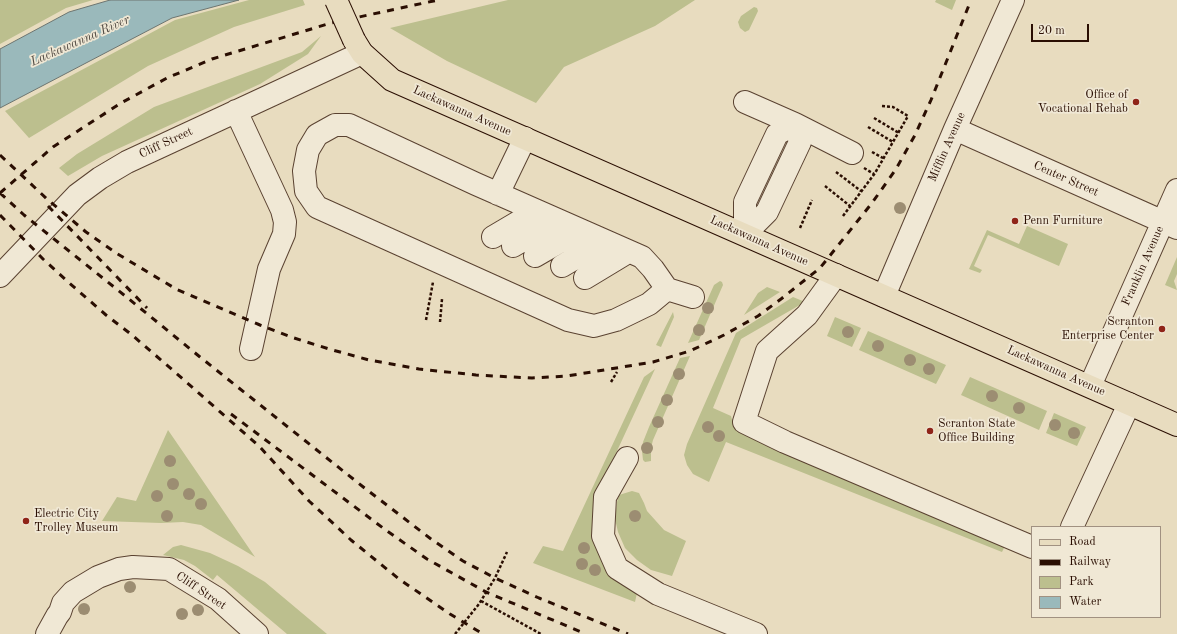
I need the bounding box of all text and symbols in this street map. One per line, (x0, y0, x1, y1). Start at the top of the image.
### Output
water label: Lackawanna River (28, 12, 132, 70)
scale bar (1033, 16, 1091, 42)
text: 20 m (1038, 25, 1065, 37)
street label: Lackawanna Avenue (411, 83, 513, 139)
place label: Office of Vocational Rehab (1038, 88, 1128, 116)
marker: Office of Vocational Rehab (1131, 97, 1141, 107)
street label: Mifflin Avenue (925, 110, 969, 184)
street label: Cliff Street (137, 124, 195, 162)
street label: Center Street (1031, 158, 1101, 200)
street label: Lackawanna Avenue (708, 213, 810, 269)
place label: Penn Furniture (1023, 214, 1103, 228)
marker: Penn Furniture (1010, 216, 1020, 226)
street label: Franklin Avenue (1119, 224, 1167, 308)
place label: Scranton Enterprise Center (1061, 315, 1154, 343)
marker: Scranton Enterprise Center (1157, 324, 1167, 334)
street label: Lackawanna Avenue (1005, 343, 1107, 399)
place label: Scranton State Office Building (938, 417, 1015, 445)
marker: Scranton State Office Building (925, 426, 935, 436)
place label: Electric City Trolley Museum (34, 507, 118, 535)
marker: Electric City Trolley Museum (21, 516, 31, 526)
legend (1031, 526, 1161, 618)
text: Road (1069, 536, 1096, 548)
text: Railway (1069, 556, 1111, 568)
street label: Cliff Street (173, 569, 229, 613)
text: Park (1069, 576, 1094, 588)
text: Water (1069, 596, 1101, 608)

